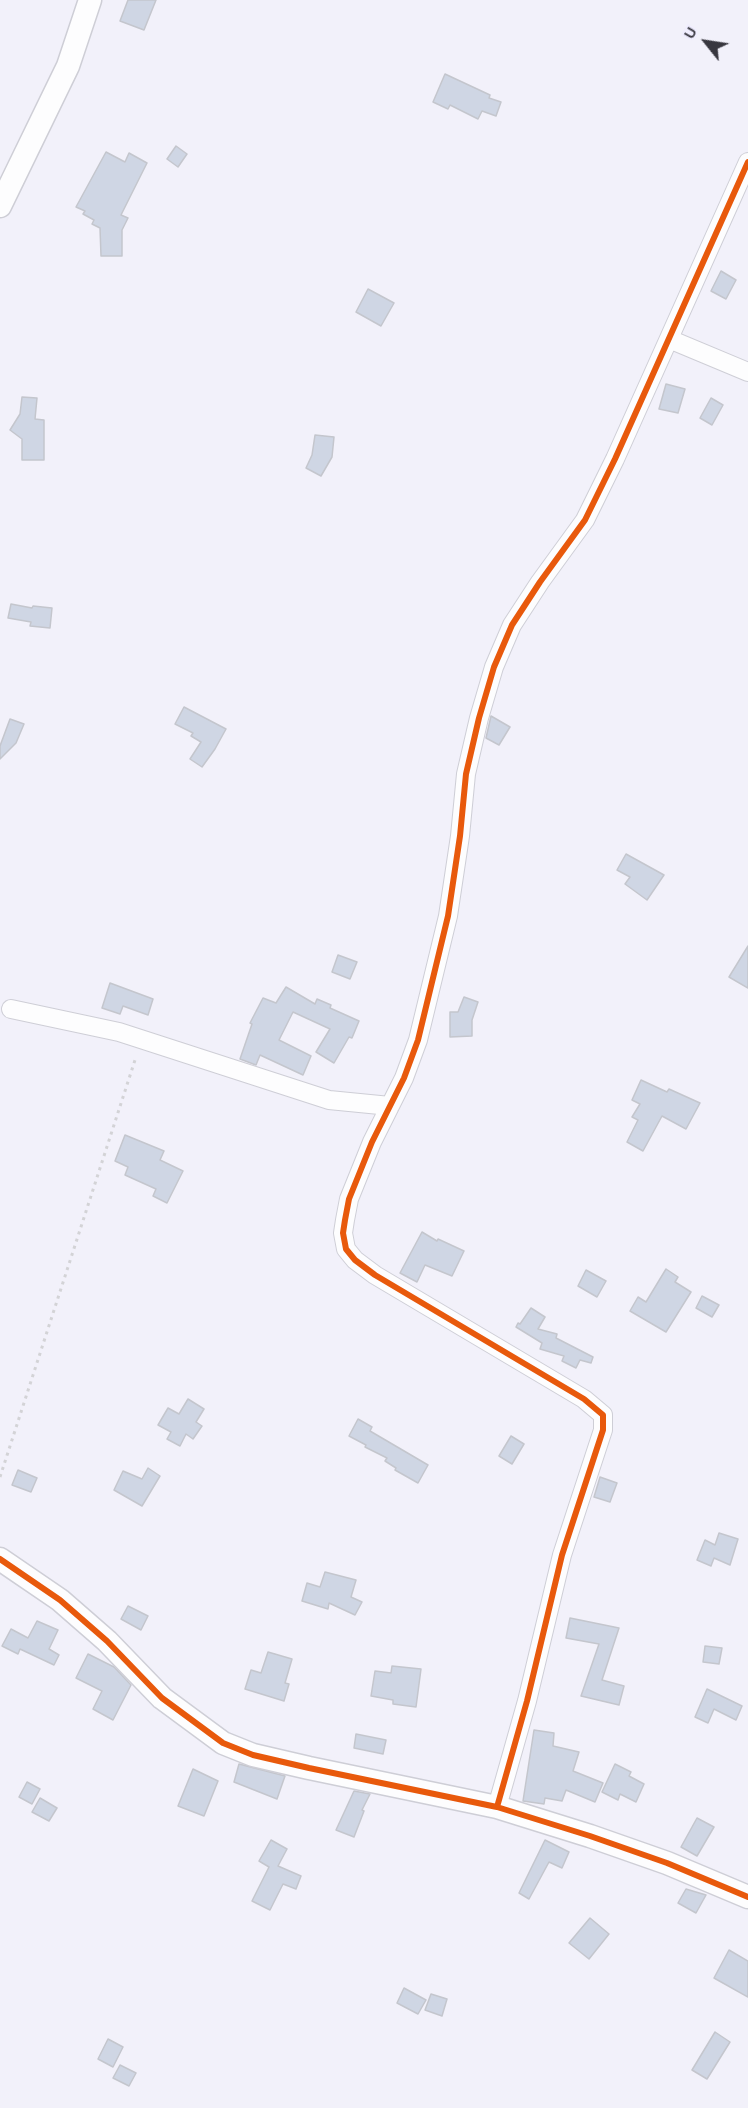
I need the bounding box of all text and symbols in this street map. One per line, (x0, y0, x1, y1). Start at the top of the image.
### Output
north arrow (676, 12, 736, 72)
text: U (679, 23, 701, 42)

